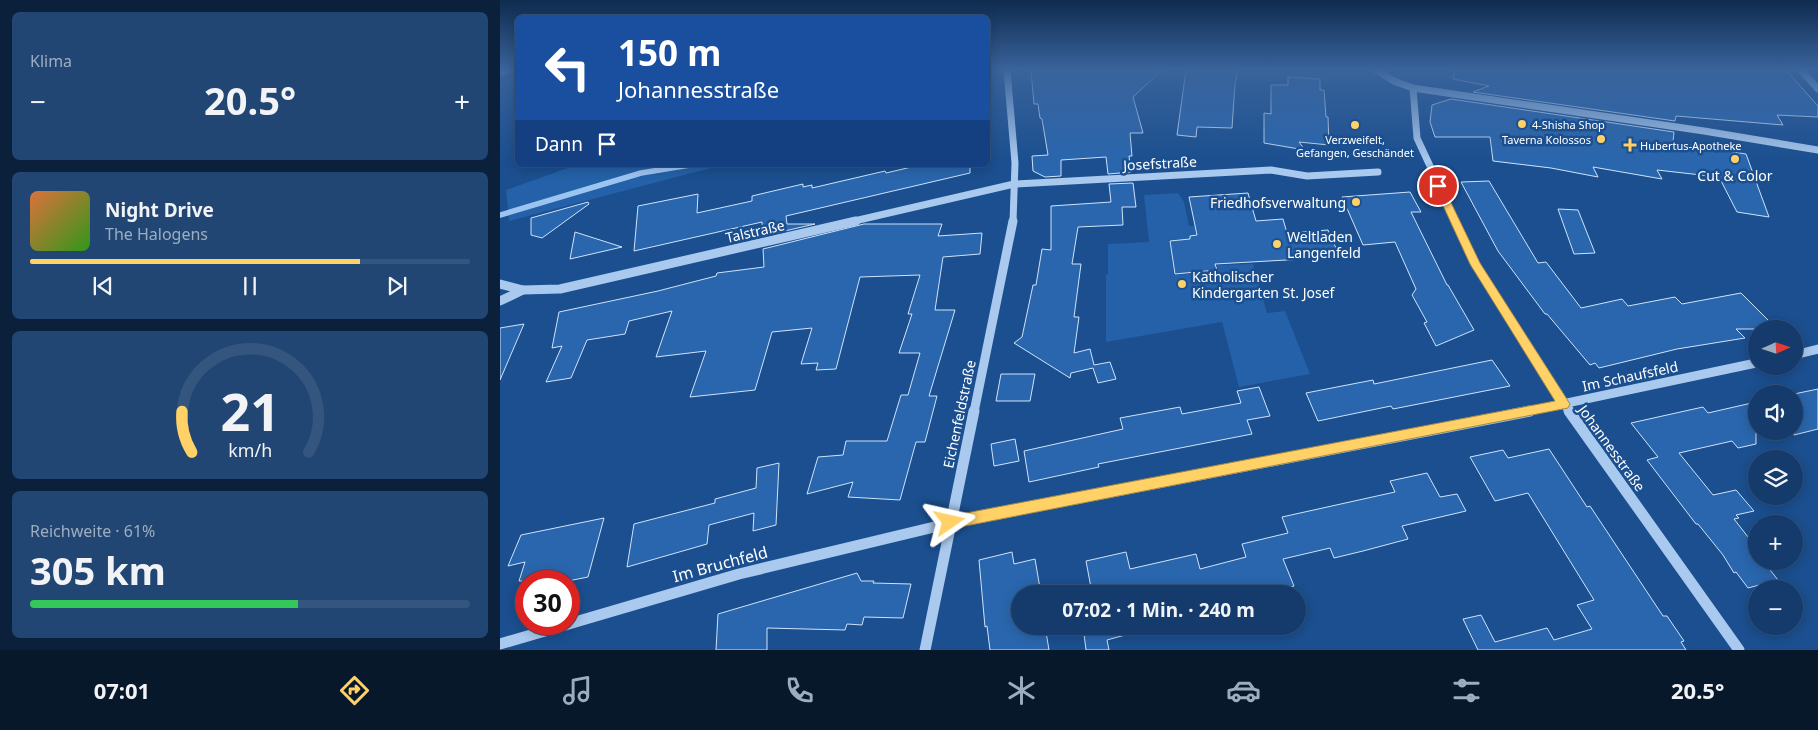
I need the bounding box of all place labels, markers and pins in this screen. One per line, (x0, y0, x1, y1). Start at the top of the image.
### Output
place label: 4-Shisha Shop (1532, 117, 1605, 132)
marker: 4-Shisha Shop (1516, 118, 1528, 130)
marker: Verzweifelt, Gefangen, Geschändet (1349, 119, 1361, 131)
place label: Verzweifelt, Gefangen, Geschändet (1296, 132, 1414, 160)
place label: Taverna Kolossos (1502, 132, 1591, 147)
marker: Taverna Kolossos (1595, 133, 1607, 145)
place label: Hubertus-Apotheke (1640, 138, 1742, 153)
marker: Hubertus-Apotheke (1624, 139, 1636, 151)
marker: Cut & Color (1729, 153, 1741, 165)
pin (1417, 165, 1459, 207)
place label: Cut & Color (1697, 166, 1773, 185)
place label: Friedhofsverwaltung (1210, 193, 1346, 212)
marker: Friedhofsverwaltung (1350, 196, 1362, 208)
place label: Weltladen Langenfeld (1287, 227, 1361, 262)
marker: Weltladen Langenfeld (1271, 238, 1283, 250)
place label: Katholischer Kindergarten St. Josef (1192, 267, 1336, 302)
marker: Katholischer Kindergarten St. Josef (1176, 278, 1188, 290)

